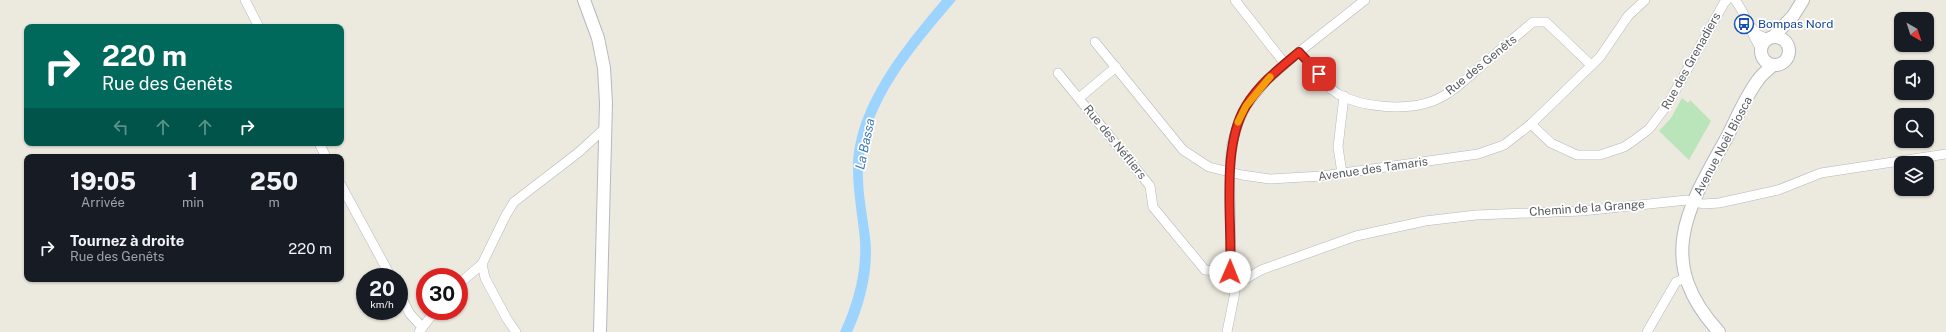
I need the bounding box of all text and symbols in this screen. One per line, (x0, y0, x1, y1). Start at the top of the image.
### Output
street label: Rue des Grenadiers (1659, 10, 1723, 112)
north arrow (1894, 12, 1934, 52)
map controls (1894, 12, 1934, 196)
bus stop icon: Bompas Nord (1733, 13, 1755, 35)
place label: Bompas Nord (1758, 17, 1833, 31)
street label: Rue des Genêts (1443, 32, 1519, 98)
text: 220 m (102, 39, 187, 72)
icon: right (36, 40, 88, 92)
pin (1302, 57, 1336, 91)
button: sound (1894, 60, 1934, 100)
icon: arrive (1308, 63, 1330, 85)
text: Rue des Genêts (102, 73, 233, 94)
street label: Avenue Noël Biosca (1691, 94, 1755, 198)
street label: Rue des Néfliers (1081, 102, 1149, 182)
button: search (1894, 108, 1934, 148)
icon: left (110, 116, 132, 138)
icon: ahead (152, 116, 174, 138)
icon: ahead (194, 116, 216, 138)
icon: right (236, 116, 258, 138)
water label: La Bassa (852, 117, 878, 171)
street label: Avenue des Tamaris (1317, 154, 1429, 184)
button: layers (1894, 156, 1934, 196)
text: 19:05 (70, 167, 136, 195)
text: 1 (188, 167, 198, 195)
text: 250 (250, 167, 298, 195)
text: Arrivée (81, 195, 125, 210)
text: min (182, 195, 204, 210)
text: m (268, 195, 280, 210)
street label: Chemin de la Grange (1529, 197, 1645, 219)
text: Tournez à droite (70, 232, 184, 249)
icon: right (36, 237, 58, 259)
text: 220 m (288, 240, 332, 257)
text: Rue des Genêts (70, 249, 164, 264)
position arrow (1209, 251, 1251, 293)
speed limit sign: 30 (416, 268, 468, 320)
text: 20 (369, 277, 395, 301)
text: km/h (370, 298, 394, 310)

